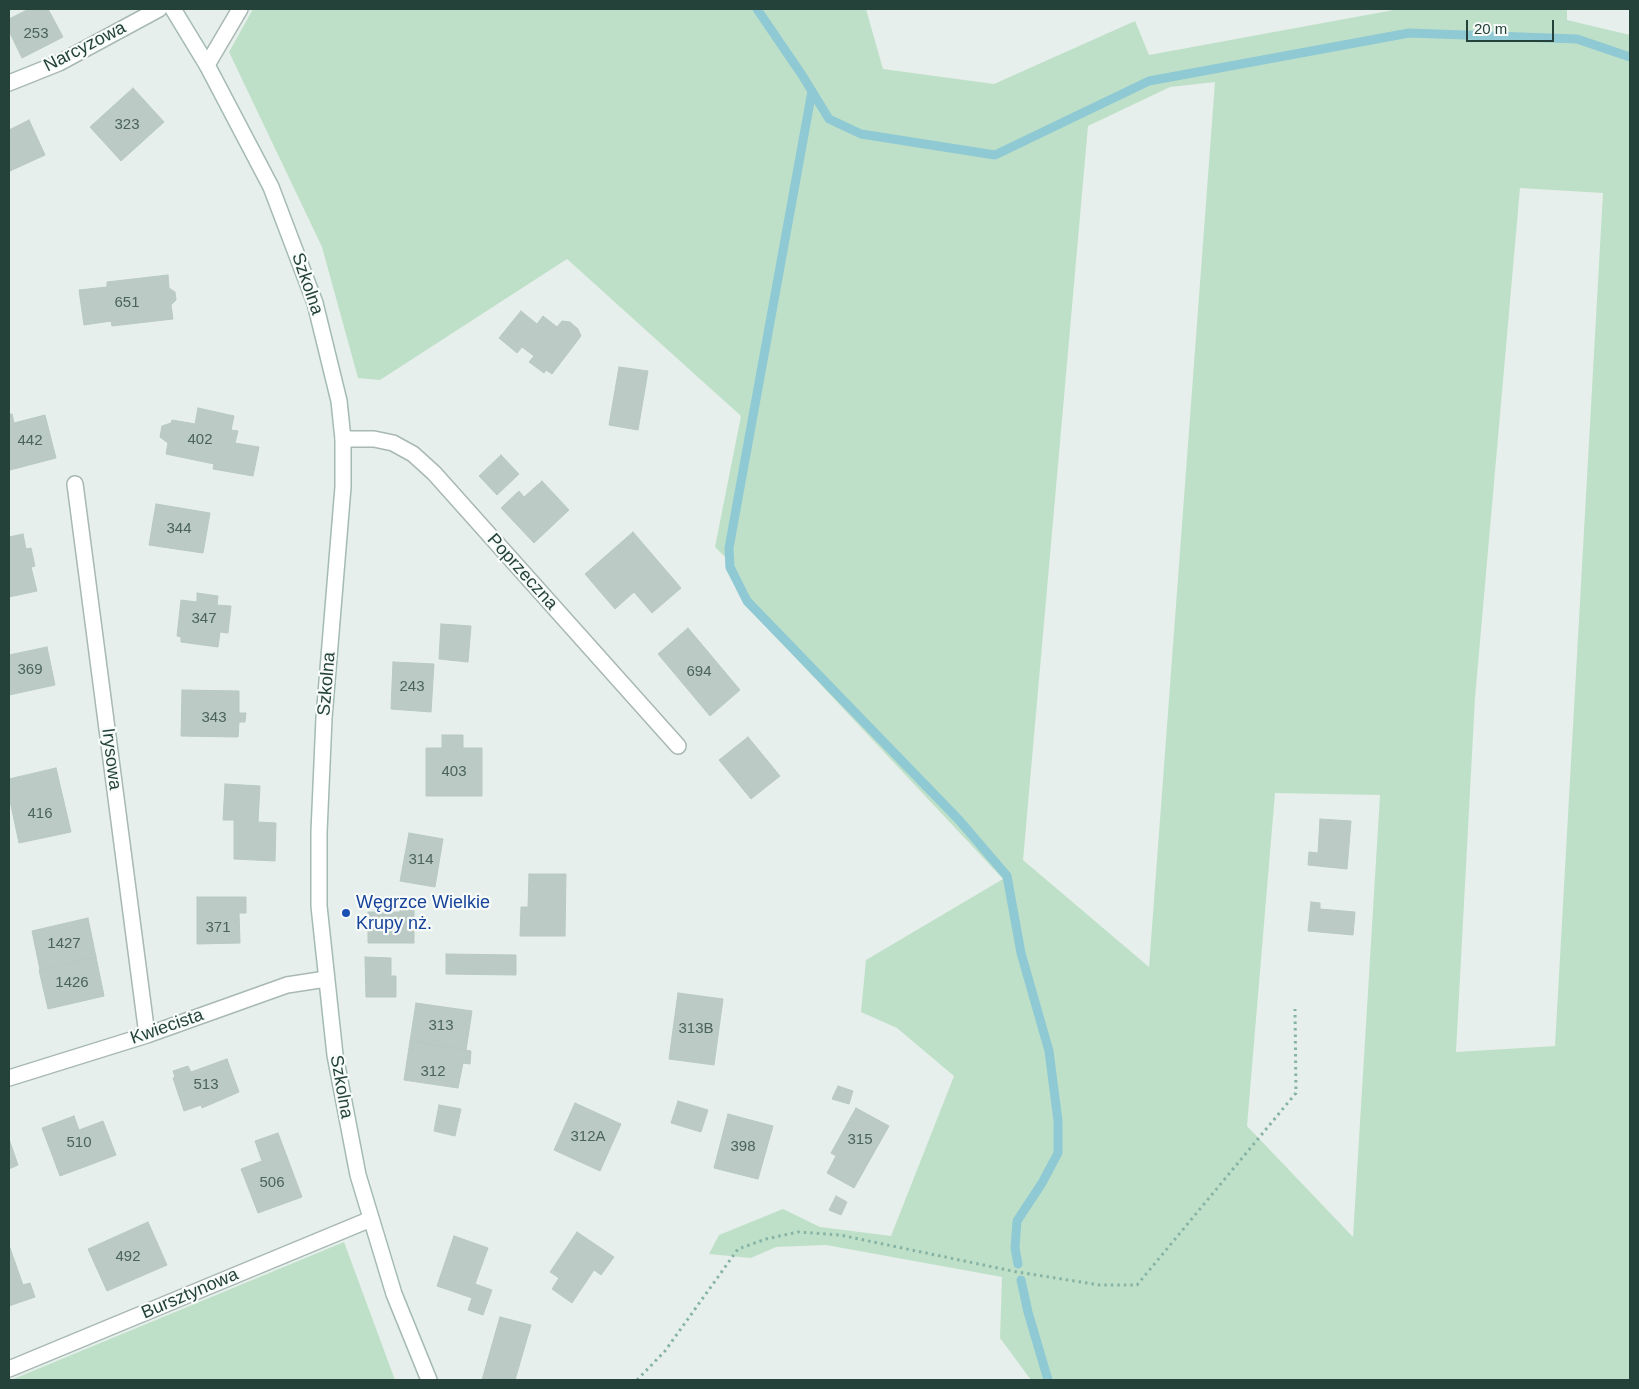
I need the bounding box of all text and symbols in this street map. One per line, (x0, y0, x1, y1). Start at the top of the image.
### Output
scale bar (1469, 10, 1556, 42)
street label: Narcyzowa (40, 17, 130, 77)
text: 20 m (1474, 20, 1507, 37)
house number: 253 (23, 25, 49, 43)
house number: 323 (114, 116, 140, 134)
street label: Szkolna (286, 250, 328, 318)
house number: 651 (114, 294, 140, 312)
house number: 402 (187, 431, 213, 449)
house number: 442 (17, 432, 43, 450)
house number: 344 (166, 520, 192, 538)
street label: Poprzeczna (482, 529, 562, 615)
house number: 347 (191, 610, 217, 628)
street label: Szkolna (313, 651, 341, 717)
house number: 369 (17, 661, 43, 679)
house number: 694 (686, 663, 712, 681)
house number: 243 (399, 678, 425, 696)
house number: 343 (201, 709, 227, 727)
street label: Irysowa (97, 727, 125, 791)
house number: 403 (441, 763, 467, 781)
house number: 416 (27, 805, 53, 823)
house number: 314 (408, 851, 434, 869)
place label: Węgrzce Wielkie Krupy nż. (356, 892, 490, 934)
marker: Węgrzce Wielkie Krupy nż. (340, 907, 352, 919)
house number: 371 (205, 919, 231, 937)
house number: 1427 (47, 935, 81, 953)
house number: 1426 (55, 974, 89, 992)
street label: Kwiecista (128, 1004, 206, 1050)
house number: 313 (428, 1017, 454, 1035)
house number: 313B (678, 1020, 714, 1038)
street label: Szkolna (325, 1054, 357, 1120)
house number: 312 (420, 1063, 446, 1081)
house number: 513 (193, 1076, 219, 1094)
house number: 312A (570, 1128, 606, 1146)
house number: 315 (847, 1131, 873, 1149)
house number: 510 (66, 1134, 92, 1152)
house number: 398 (730, 1138, 756, 1156)
house number: 506 (259, 1174, 285, 1192)
house number: 492 (115, 1248, 141, 1266)
street label: Bursztynowa (138, 1264, 242, 1324)

